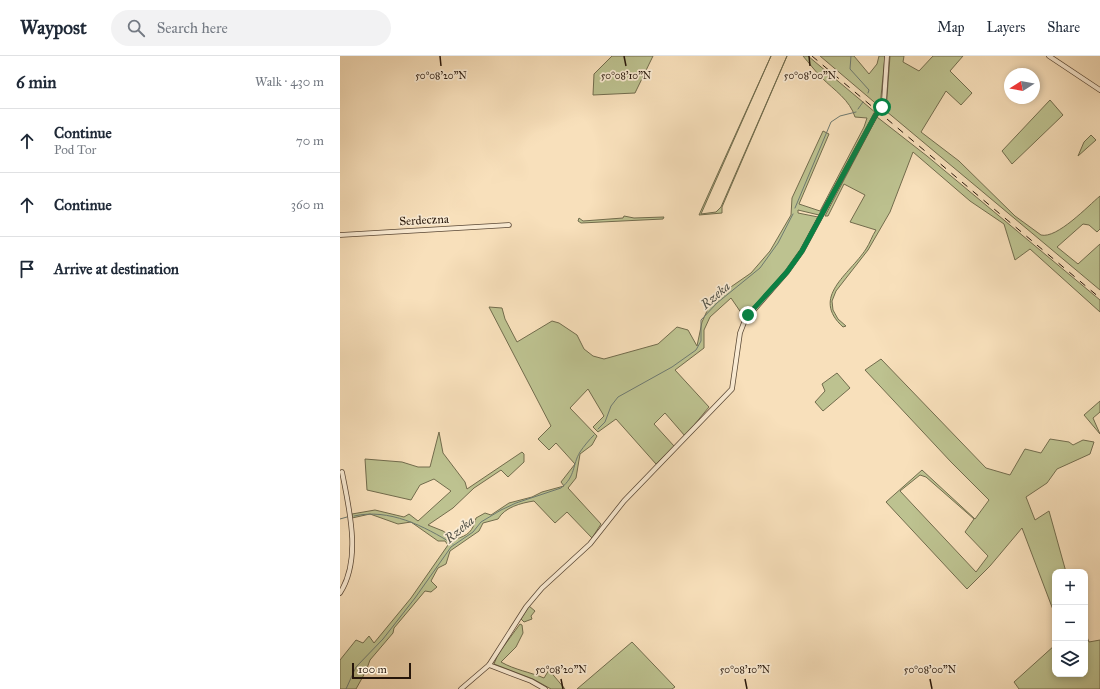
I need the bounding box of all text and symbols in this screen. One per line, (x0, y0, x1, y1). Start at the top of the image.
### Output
search box (111, 10, 391, 46)
text: Waypost (20, 16, 87, 39)
icon: search (125, 17, 147, 39)
text: Search here (157, 19, 228, 37)
text: Map (937, 19, 965, 36)
text: Layers (987, 19, 1025, 36)
text: Share (1047, 19, 1080, 36)
north arrow (1004, 68, 1040, 104)
text: 50°08'20"N (415, 70, 467, 82)
text: 50°08'10"N (601, 70, 652, 82)
text: 50°08'00"N (784, 70, 837, 82)
text: 6 min (16, 72, 57, 93)
text: Walk · 430 m (255, 74, 324, 90)
route start (873, 98, 891, 116)
text: Continue (54, 124, 112, 142)
icon: ahead (16, 130, 38, 152)
text: 70 m (296, 133, 324, 149)
text: Pod Tor (54, 142, 96, 158)
icon: ahead (16, 194, 38, 216)
text: Continue (54, 196, 112, 214)
text: 360 m (291, 197, 324, 213)
street label: Serdeczna (399, 212, 450, 228)
icon: arrive (16, 258, 38, 280)
text: Arrive at destination (54, 260, 179, 278)
water label: Rzeka (697, 279, 734, 313)
route end (739, 306, 757, 324)
water label: Rzeka (441, 513, 478, 547)
map controls (1052, 569, 1088, 677)
button: + (1052, 569, 1088, 605)
button: − (1052, 605, 1088, 641)
button: layers (1052, 641, 1088, 677)
scale bar (352, 661, 411, 680)
text: 100 m (358, 663, 387, 676)
text: 50°08'20"N (535, 664, 587, 676)
text: 50°08'10"N (720, 664, 771, 676)
text: 50°08'00"N (904, 664, 957, 676)

